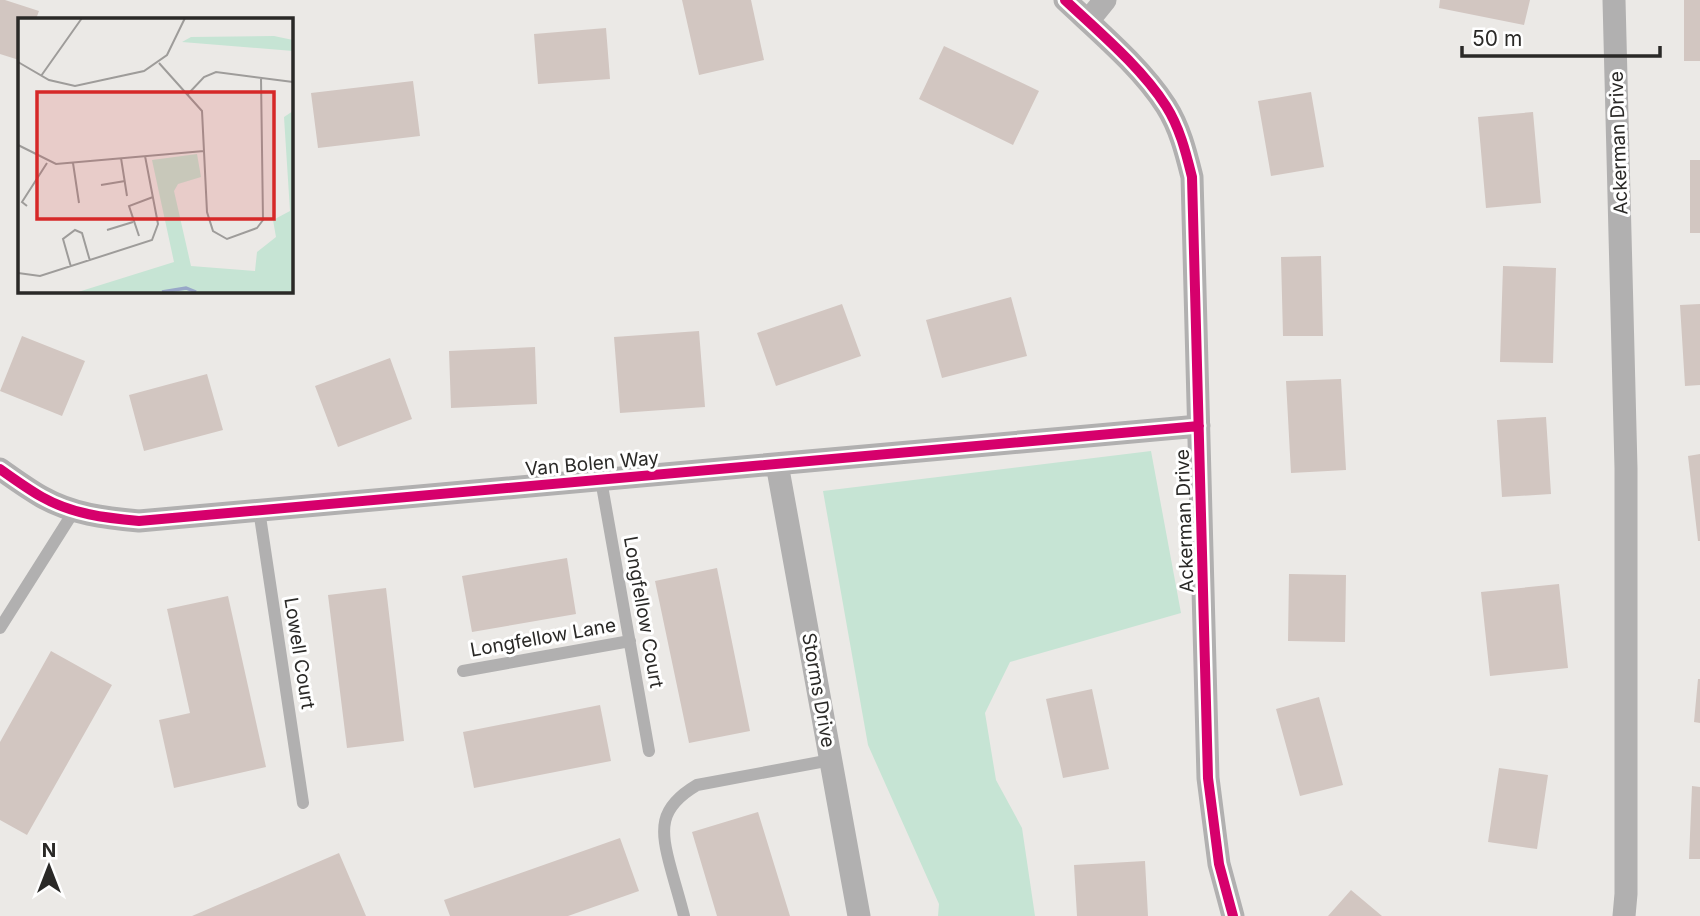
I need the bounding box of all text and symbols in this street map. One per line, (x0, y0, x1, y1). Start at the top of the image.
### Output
scale bar (1462, 14, 1660, 58)
inset map (18, 18, 292, 292)
text: 50 m (1472, 26, 1522, 51)
street label: Ackerman Drive (1605, 71, 1632, 215)
street label: Van Bolen Way (524, 446, 660, 481)
street label: Ackerman Drive (1171, 449, 1198, 593)
street label: Longfellow Court (619, 534, 668, 690)
street label: Lowell Court (279, 596, 320, 711)
street label: Longfellow Lane (468, 613, 618, 662)
street label: Storms Drive (797, 631, 840, 749)
north arrow (14, 832, 84, 902)
text: N (42, 839, 56, 862)

